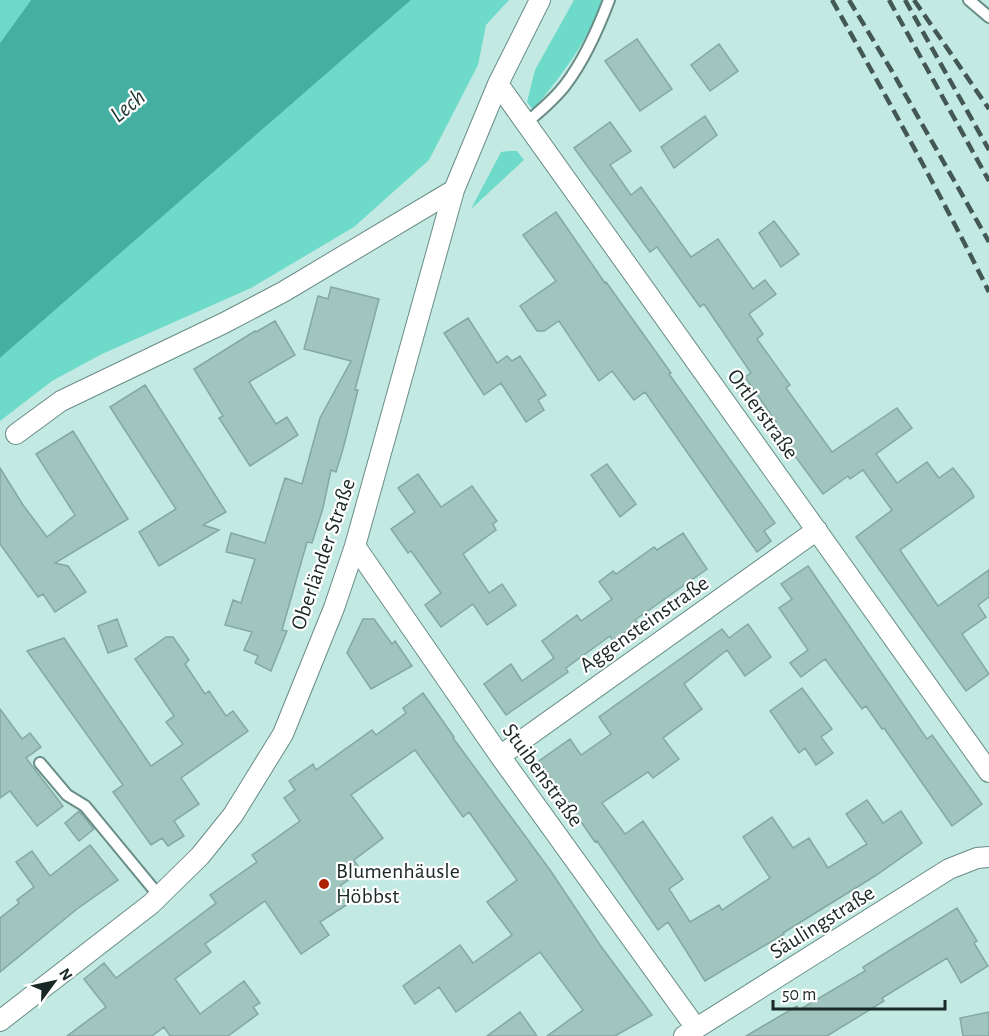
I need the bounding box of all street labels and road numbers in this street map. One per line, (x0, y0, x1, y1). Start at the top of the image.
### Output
street label: Ortlerstraße (723, 365, 803, 463)
street label: Oberländer Straße (287, 476, 359, 632)
street label: Aggensteinstraße (575, 571, 713, 677)
street label: Stuibenstraße (498, 719, 588, 831)
street label: Säulingstraße (766, 881, 878, 963)

